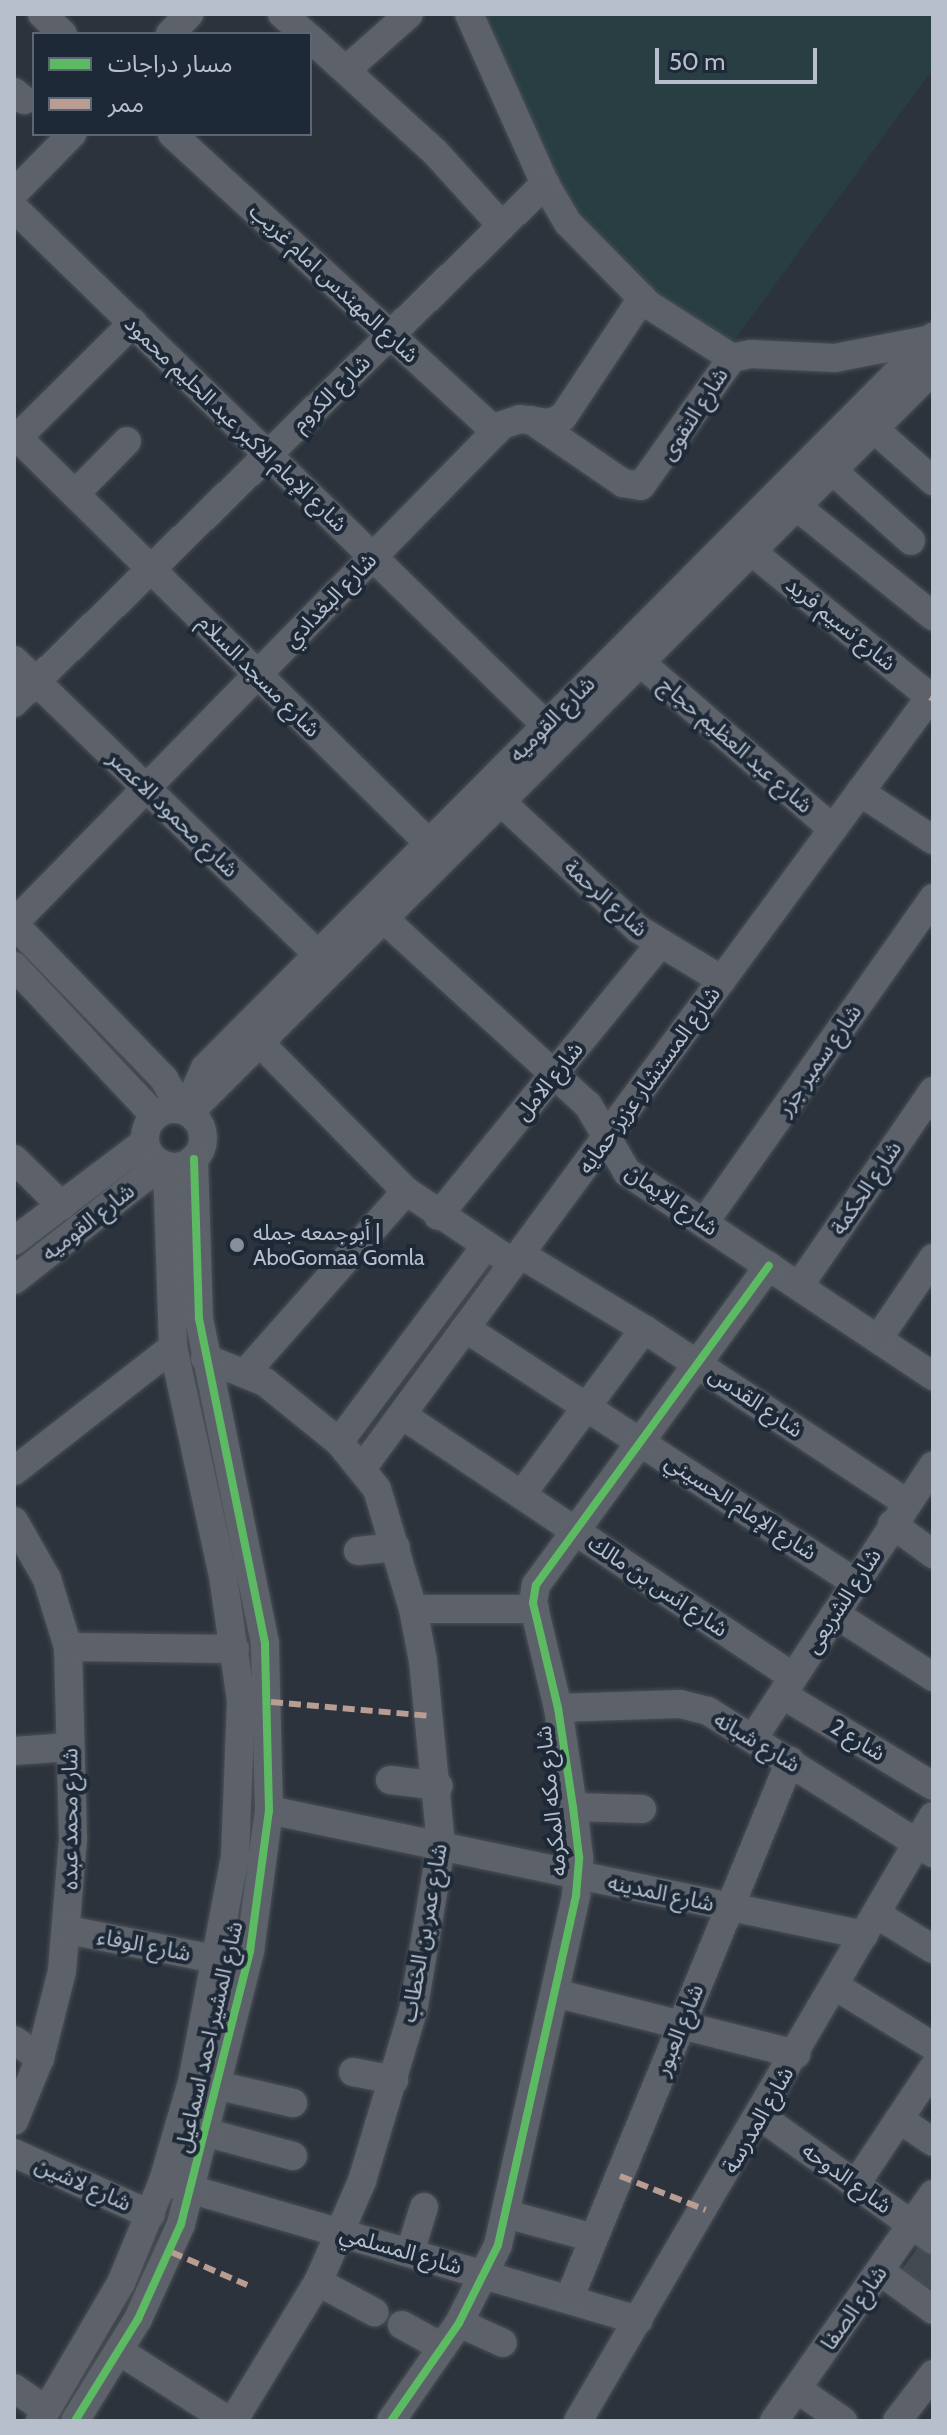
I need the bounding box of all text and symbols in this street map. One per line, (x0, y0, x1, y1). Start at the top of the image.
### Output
legend (32, 32, 312, 136)
scale bar (659, 32, 821, 82)
text: 50 m (669, 47, 725, 76)
text: مسار دراجات (108, 49, 233, 78)
text: ممر (108, 89, 144, 118)
street label: شارع المهندس امام غريب (244, 198, 424, 368)
street label: شارع الإمام الاكبر عبد الحليم محمود (119, 311, 353, 537)
street label: شارع الكروم (286, 349, 376, 437)
street label: شارع التقوى (654, 363, 734, 465)
street label: شارع البغدادي (278, 547, 382, 653)
street label: شارع نسيم فريد (781, 572, 901, 676)
street label: شارع مسجد السلام (192, 609, 326, 743)
street label: شارع القوميه (504, 671, 600, 767)
street label: شارع عبد العظيم حجاج (654, 671, 818, 819)
street label: شارع محمود الاعصر (102, 745, 244, 883)
street label: شارع الرحمة (559, 854, 653, 942)
street label: شارع المستشار عزيز حمايه (572, 981, 726, 1179)
street label: شارع سمير جزر (771, 999, 867, 1121)
street label: شارع الامل (509, 1036, 589, 1126)
street label: شارع الحكمة (825, 1136, 907, 1240)
street label: شارع الايمان (621, 1159, 723, 1241)
street label: شارع القوميه (36, 1178, 140, 1266)
place label: أبوجمعه جمله | AboGomaa Gomla (253, 1219, 425, 1270)
marker: أبوجمعه جمله | AboGomaa Gomla (228, 1236, 246, 1254)
street label: شارع القدس (704, 1361, 808, 1443)
street label: شارع الإمام الحسيني (660, 1448, 822, 1566)
street label: شارع انس بن مالك (583, 1530, 733, 1642)
street label: شارع الشريعى (799, 1544, 887, 1658)
street label: شارع شبانه (709, 1706, 805, 1778)
street label: شارع 2 (826, 1713, 890, 1767)
street label: شارع مكه المكرمه (530, 1724, 572, 1878)
street label: شارع محمد عبده (57, 1748, 83, 1890)
street label: شارع عمر بن الخطاب (395, 1842, 453, 2024)
street label: شارع المدينه (605, 1869, 717, 1917)
street label: شارع المشير احمد اسماعيل (170, 1919, 248, 2155)
street label: شارع الوفاء (95, 1923, 193, 1967)
street label: شارع العبور (649, 1980, 709, 2080)
street label: شارع المدرسة (717, 2062, 799, 2178)
street label: شارع الدوحه (797, 2137, 897, 2219)
street label: شارع لاشين (31, 2151, 135, 2217)
street label: شارع المسلمي (337, 2220, 465, 2280)
street label: شارع الصفا (815, 2261, 893, 2355)

